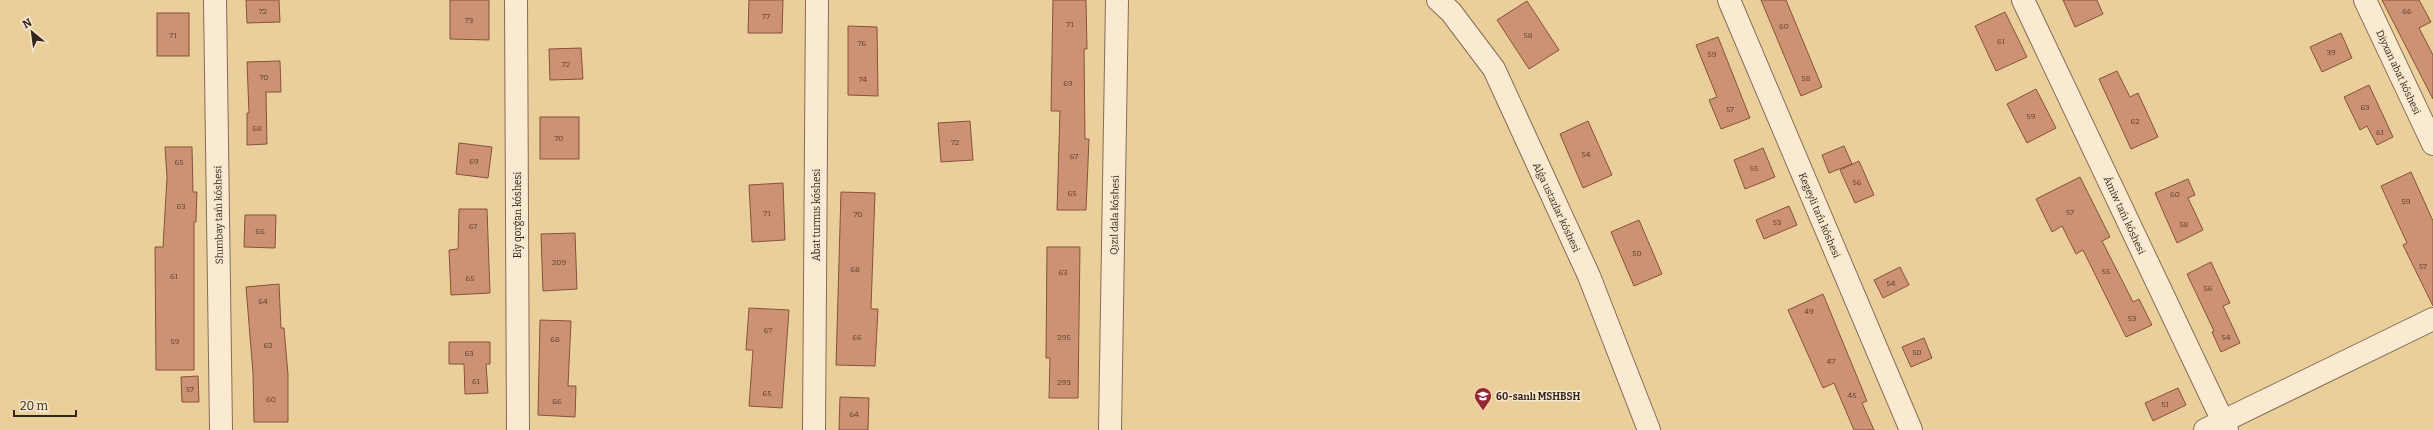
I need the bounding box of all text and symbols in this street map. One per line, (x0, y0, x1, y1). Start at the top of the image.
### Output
house number: 72 (259, 7, 267, 16)
house number: 66 (2402, 7, 2412, 16)
north arrow (12, 12, 52, 52)
house number: 77 (762, 12, 770, 21)
text: N (21, 16, 35, 31)
house number: 73 (465, 16, 474, 25)
house number: 71 (1066, 20, 1074, 29)
house number: 60 (1779, 22, 1789, 31)
street label: Diyxan abat kóshesi (2373, 28, 2423, 117)
house number: 71 (169, 31, 177, 40)
house number: 58 (1523, 31, 1533, 40)
house number: 61 (1997, 37, 2006, 46)
house number: 76 (858, 39, 867, 48)
house number: 39 (2326, 48, 2336, 57)
house number: 59 (1708, 50, 1717, 59)
house number: 72 (562, 60, 570, 69)
house number: 70 (260, 73, 269, 82)
house number: 58 (1801, 74, 1811, 83)
house number: 74 (859, 75, 868, 84)
house number: 69 (1063, 79, 1073, 88)
house number: 63 (2360, 103, 2370, 112)
house number: 57 (1726, 105, 1734, 114)
house number: 59 (2027, 112, 2036, 121)
house number: 62 (2131, 117, 2139, 126)
house number: 68 (252, 124, 262, 133)
house number: 61 (2376, 128, 2385, 137)
house number: 70 (555, 134, 564, 143)
house number: 72 (951, 138, 959, 147)
house number: 54 (1582, 150, 1591, 159)
house number: 67 (1070, 152, 1078, 161)
house number: 69 (469, 157, 479, 166)
house number: 65 (175, 158, 183, 167)
street label: Alǵa ustazlar kóshesi (1530, 161, 1582, 254)
house number: 55 (1750, 164, 1758, 173)
street label: Shımbay tańı kóshesi (211, 166, 226, 264)
street label: Abat turmıs kóshesi (811, 169, 823, 261)
street label: Kegeyli tańı kóshesi (1796, 171, 1843, 260)
street label: Biy qorǵan kóshesi (512, 172, 524, 258)
street label: Ámiw tańı kóshesi (2101, 174, 2149, 256)
street label: Qızıl dala kóshesi (1108, 175, 1122, 255)
house number: 56 (1853, 178, 1862, 187)
house number: 65 (1068, 189, 1076, 198)
house number: 60 (2170, 190, 2180, 199)
house number: 59 (2402, 197, 2411, 206)
house number: 63 (176, 202, 186, 211)
house number: 57 (2066, 208, 2074, 217)
house number: 71 (763, 209, 771, 218)
house number: 70 (854, 210, 863, 219)
house number: 53 (1773, 218, 1782, 227)
house number: 58 (2179, 220, 2189, 229)
house number: 67 (469, 222, 477, 231)
house number: 66 (255, 227, 265, 236)
house number: 50 (1632, 249, 1642, 258)
house number: 209 (552, 258, 566, 267)
house number: 57 (2419, 262, 2427, 271)
house number: 68 (850, 265, 860, 274)
house number: 55 (2102, 267, 2110, 276)
house number: 63 (1058, 268, 1068, 277)
house number: 61 (170, 272, 179, 281)
house number: 65 (466, 274, 474, 283)
house number: 54 (1887, 279, 1896, 288)
house number: 56 (2204, 284, 2213, 293)
house number: 64 (258, 297, 268, 306)
house number: 49 (1804, 307, 1814, 316)
house number: 53 (2128, 314, 2137, 323)
house number: 67 (764, 326, 772, 335)
house number: 66 (852, 333, 862, 342)
house number: 295 (1057, 333, 1071, 342)
house number: 54 (2222, 333, 2231, 342)
house number: 68 (550, 335, 560, 344)
house number: 59 (171, 337, 180, 346)
house number: 62 (264, 341, 272, 350)
house number: 50 (1912, 348, 1922, 357)
house number: 63 (464, 349, 474, 358)
house number: 47 (1827, 357, 1835, 366)
house number: 61 (472, 377, 481, 386)
house number: 293 (1057, 378, 1071, 387)
house number: 57 (186, 385, 194, 394)
school or university icon: 60-sanlı MSHBSH (1473, 386, 1493, 411)
house number: 65 (763, 389, 771, 398)
place label: 60-sanlı MSHBSH (1496, 391, 1580, 403)
house number: 45 (1848, 391, 1856, 400)
scale bar (14, 392, 76, 418)
house number: 60 (266, 395, 276, 404)
house number: 66 (552, 397, 562, 406)
text: 20 m (20, 399, 49, 413)
house number: 51 (2161, 400, 2169, 409)
house number: 64 (849, 410, 859, 419)

